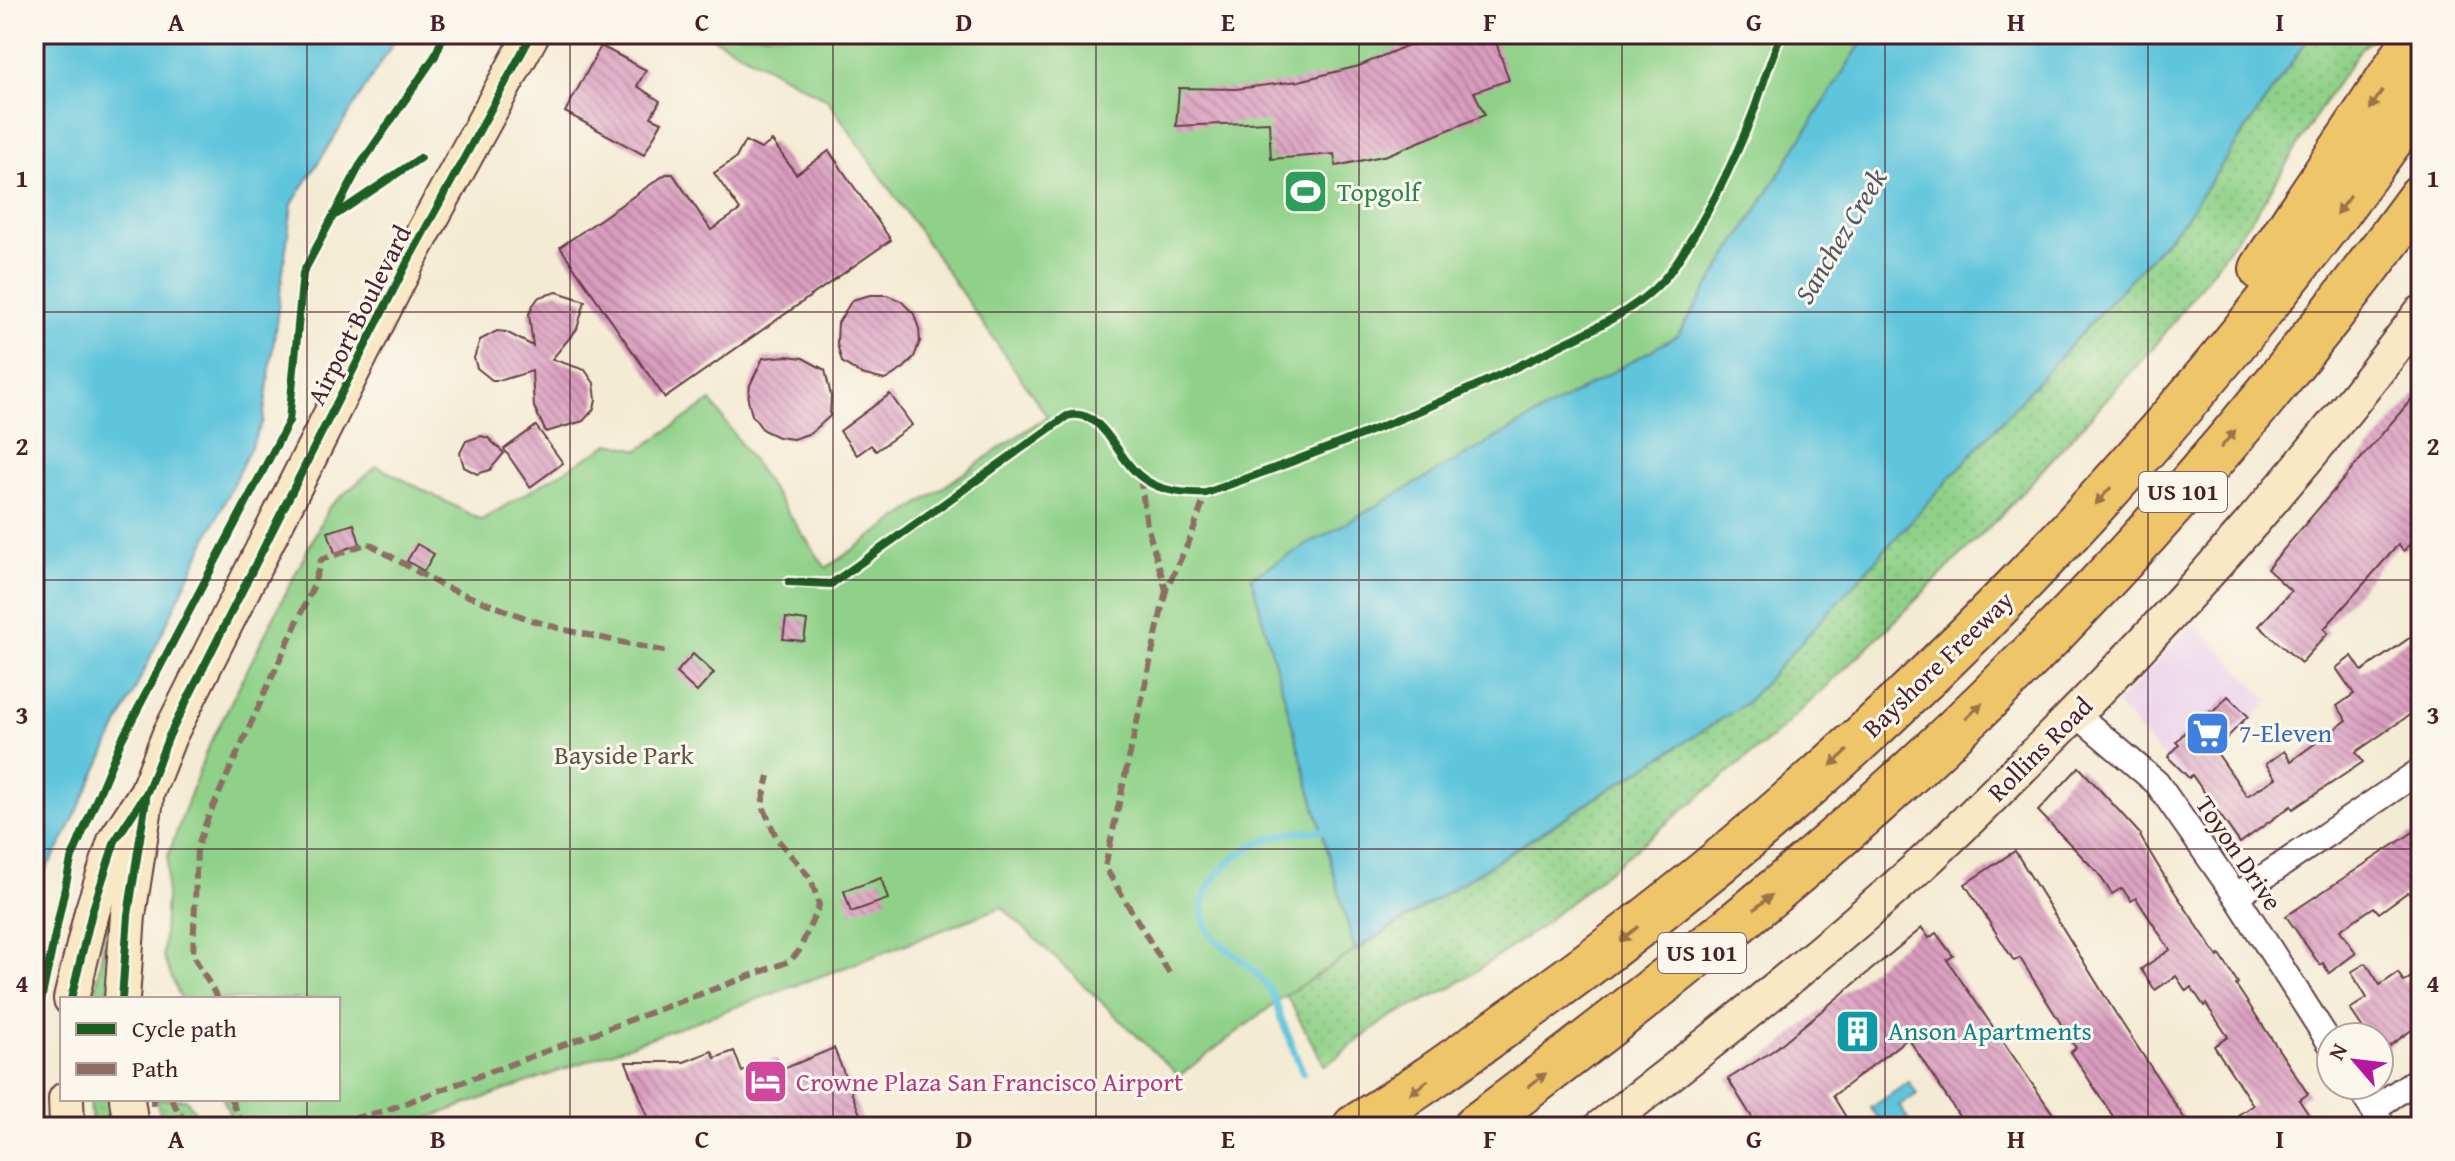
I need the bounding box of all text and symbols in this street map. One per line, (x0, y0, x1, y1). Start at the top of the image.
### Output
text: A (168, 2, 185, 41)
text: B (430, 2, 446, 41)
text: C (695, 2, 709, 41)
text: D (956, 2, 972, 41)
text: E (1221, 2, 1235, 41)
text: F (1483, 2, 1497, 41)
text: G (1746, 2, 1762, 41)
text: H (2007, 2, 2025, 41)
text: I (2276, 2, 2284, 41)
one-way arrow (2369, 90, 2384, 111)
text: 1 (15, 158, 29, 197)
text: 1 (2426, 158, 2440, 197)
water label: Sanchez Creek (1783, 160, 1896, 311)
sports icon: Topgolf (1282, 168, 1330, 216)
place label: Topgolf (1337, 172, 1422, 211)
one-way arrow (2335, 195, 2351, 216)
street label: Airport Boulevard (296, 218, 421, 412)
text: 2 (15, 426, 29, 465)
text: 2 (2426, 426, 2440, 465)
one-way arrow (2219, 430, 2237, 449)
road number: US 101 (2139, 472, 2227, 512)
one-way arrow (2094, 486, 2112, 505)
street label: Bayshore Freeway (1853, 581, 2022, 746)
street label: Rollins Road (1978, 687, 2101, 810)
text: 3 (15, 695, 29, 734)
text: 3 (2426, 695, 2440, 734)
one-way arrow (1964, 702, 1983, 720)
supermarket icon: 7-Eleven (2184, 709, 2232, 757)
place label: 7-Eleven (2239, 713, 2333, 752)
park label: Bayside Park (554, 735, 695, 774)
one-way arrow (1830, 749, 1849, 767)
street label: Toyon Drive (2187, 787, 2292, 918)
one-way arrow (1753, 894, 1773, 911)
one-way arrow (1619, 925, 1639, 942)
road number: US 101 (1658, 933, 1746, 973)
text: 4 (15, 963, 29, 1002)
text: 4 (2426, 963, 2440, 1002)
legend (60, 997, 340, 1101)
building icon: Anson Apartments (1833, 1007, 1881, 1055)
text: Cycle path (132, 1011, 237, 1046)
place label: Anson Apartments (1888, 1011, 2092, 1050)
north arrow (2315, 1021, 2395, 1101)
text: N (2320, 1037, 2355, 1066)
text: Path (132, 1051, 179, 1086)
hotel icon: Crowne Plaza San Francisco Airport (741, 1058, 789, 1106)
place label: Crowne Plaza San Francisco Airport (796, 1062, 1183, 1101)
one-way arrow (1527, 1073, 1548, 1089)
one-way arrow (1409, 1078, 1429, 1094)
text: A (168, 1119, 185, 1158)
text: B (430, 1119, 446, 1158)
text: C (695, 1119, 709, 1158)
text: D (956, 1119, 972, 1158)
text: E (1221, 1119, 1235, 1158)
text: F (1483, 1119, 1497, 1158)
text: G (1746, 1119, 1762, 1158)
text: H (2007, 1119, 2025, 1158)
text: I (2276, 1119, 2284, 1158)

